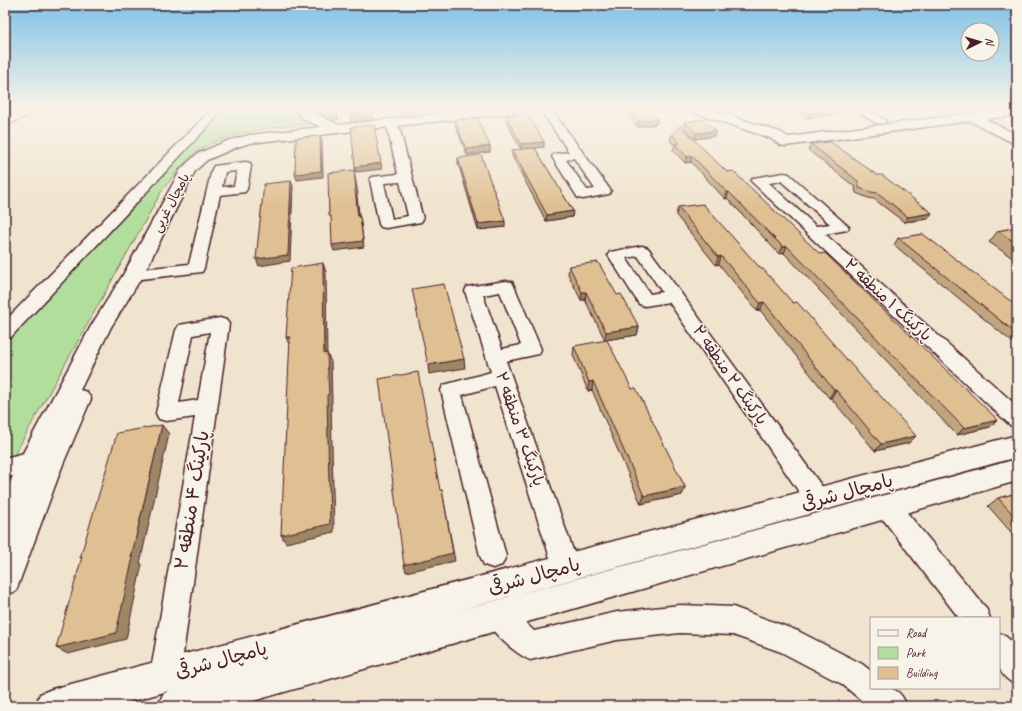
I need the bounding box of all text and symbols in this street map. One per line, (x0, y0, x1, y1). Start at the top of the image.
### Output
north arrow (960, 22, 1000, 62)
text: N (983, 37, 997, 47)
street label: پامچال غربی (149, 171, 194, 236)
street label: پارکینگ ۱ منطقه ۲ (840, 254, 936, 346)
street label: پارکینگ ۲ منطقه ۲ (688, 321, 772, 429)
street label: پارکینگ ۳ منطقه ۲ (491, 369, 549, 489)
street label: پارکینگ ۴ منطقه ۲ (169, 429, 215, 571)
street label: پامچال شرقی (798, 467, 896, 516)
street label: پامچال شرقی (485, 551, 583, 600)
legend (870, 617, 1000, 689)
text: Road (906, 625, 928, 641)
street label: پامچال شرقی (172, 635, 270, 684)
text: Park (906, 645, 927, 661)
text: Building (906, 665, 938, 681)

